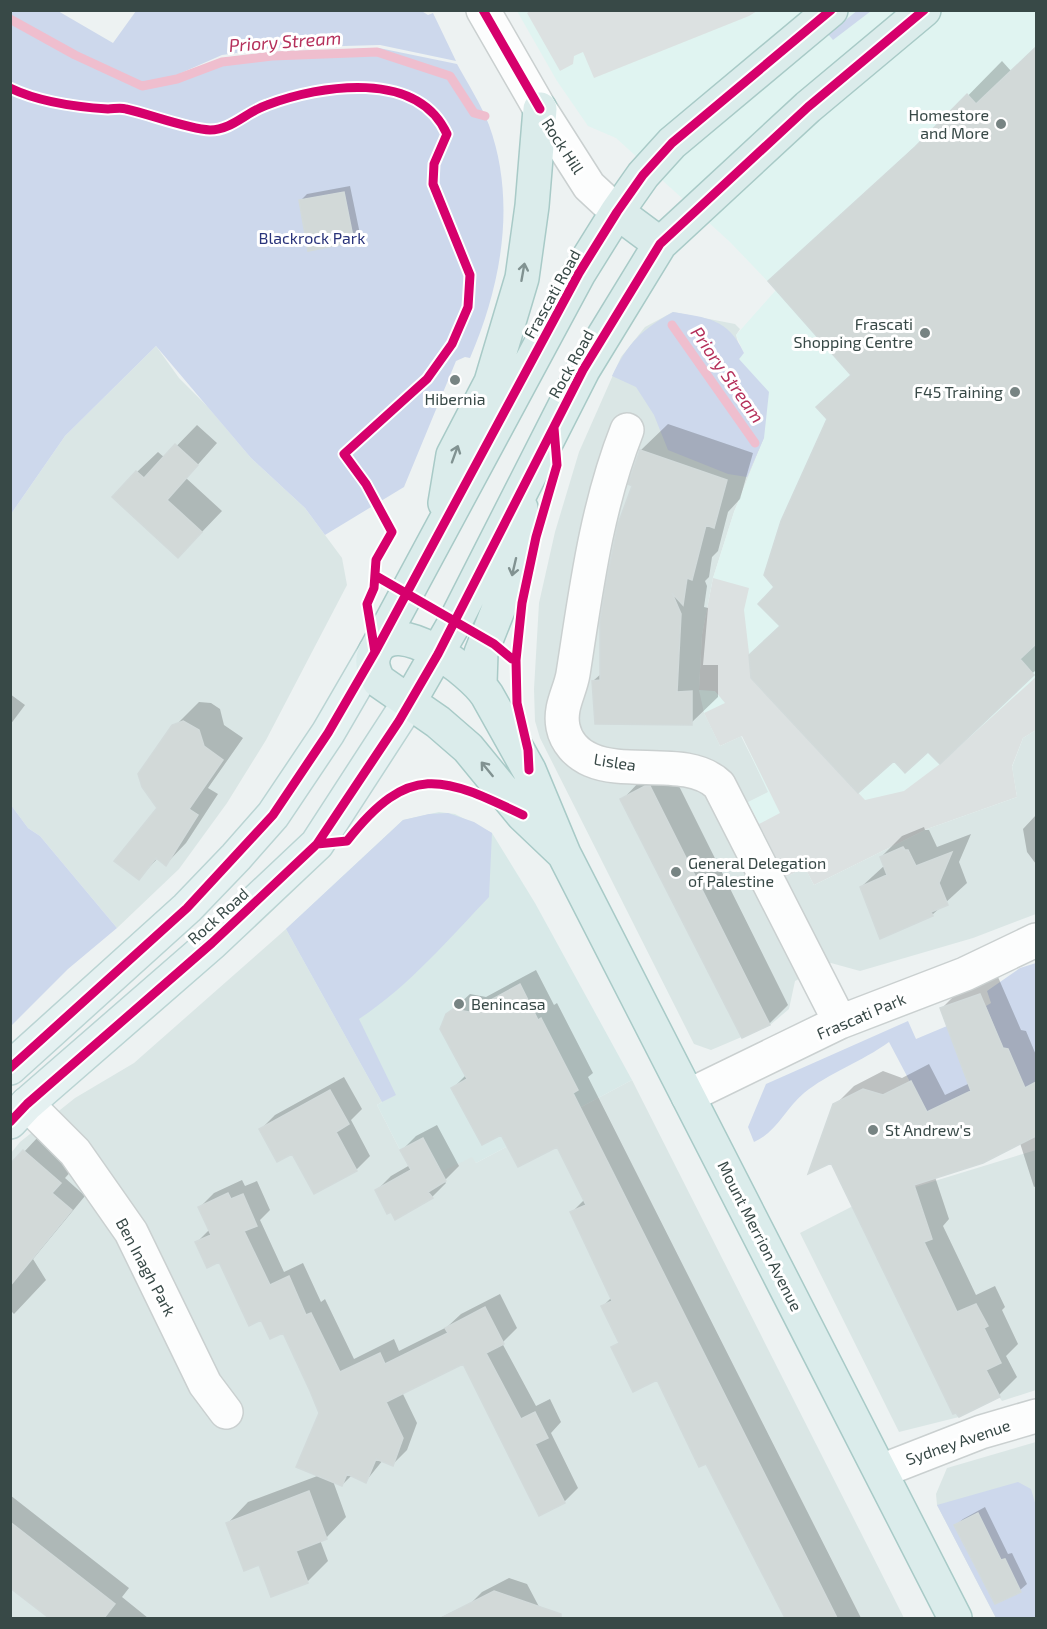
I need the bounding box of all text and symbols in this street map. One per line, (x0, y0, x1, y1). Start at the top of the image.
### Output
water label: Priory Stream (228, 26, 342, 56)
place label: Homestore and More (909, 105, 989, 142)
street label: Rock Hill (538, 114, 589, 177)
marker: Homestore and More (994, 117, 1008, 131)
park label: Blackrock Park (259, 228, 365, 247)
street label: Frascati Road (519, 246, 584, 342)
one-way arrow (518, 263, 529, 282)
place label: Frascati Shopping Centre (793, 314, 913, 351)
water label: Priory Stream (687, 322, 769, 427)
street label: Rock Road (544, 326, 597, 401)
marker: Frascati Shopping Centre (918, 326, 932, 340)
marker: Hibernia (448, 373, 462, 387)
place label: F45 Training (914, 382, 1003, 401)
marker: F45 Training (1008, 385, 1022, 399)
place label: Hibernia (425, 389, 485, 408)
one-way arrow (451, 445, 462, 463)
one-way arrow (507, 557, 519, 576)
street label: Lislea (593, 749, 638, 774)
one-way arrow (480, 761, 493, 777)
place label: General Delegation of Palestine (688, 853, 826, 890)
marker: General Delegation of Palestine (669, 865, 683, 879)
street label: Rock Road (183, 883, 252, 948)
street label: Frascati Park (814, 988, 908, 1043)
place label: Benincasa (471, 994, 546, 1013)
marker: Benincasa (452, 997, 466, 1011)
place label: St Andrew's (885, 1120, 971, 1139)
marker: St Andrew's (866, 1123, 880, 1137)
street label: Mount Merrion Avenue (714, 1158, 807, 1314)
street label: Ben Inagh Park (113, 1215, 180, 1319)
street label: Sydney Avenue (903, 1415, 1013, 1468)

